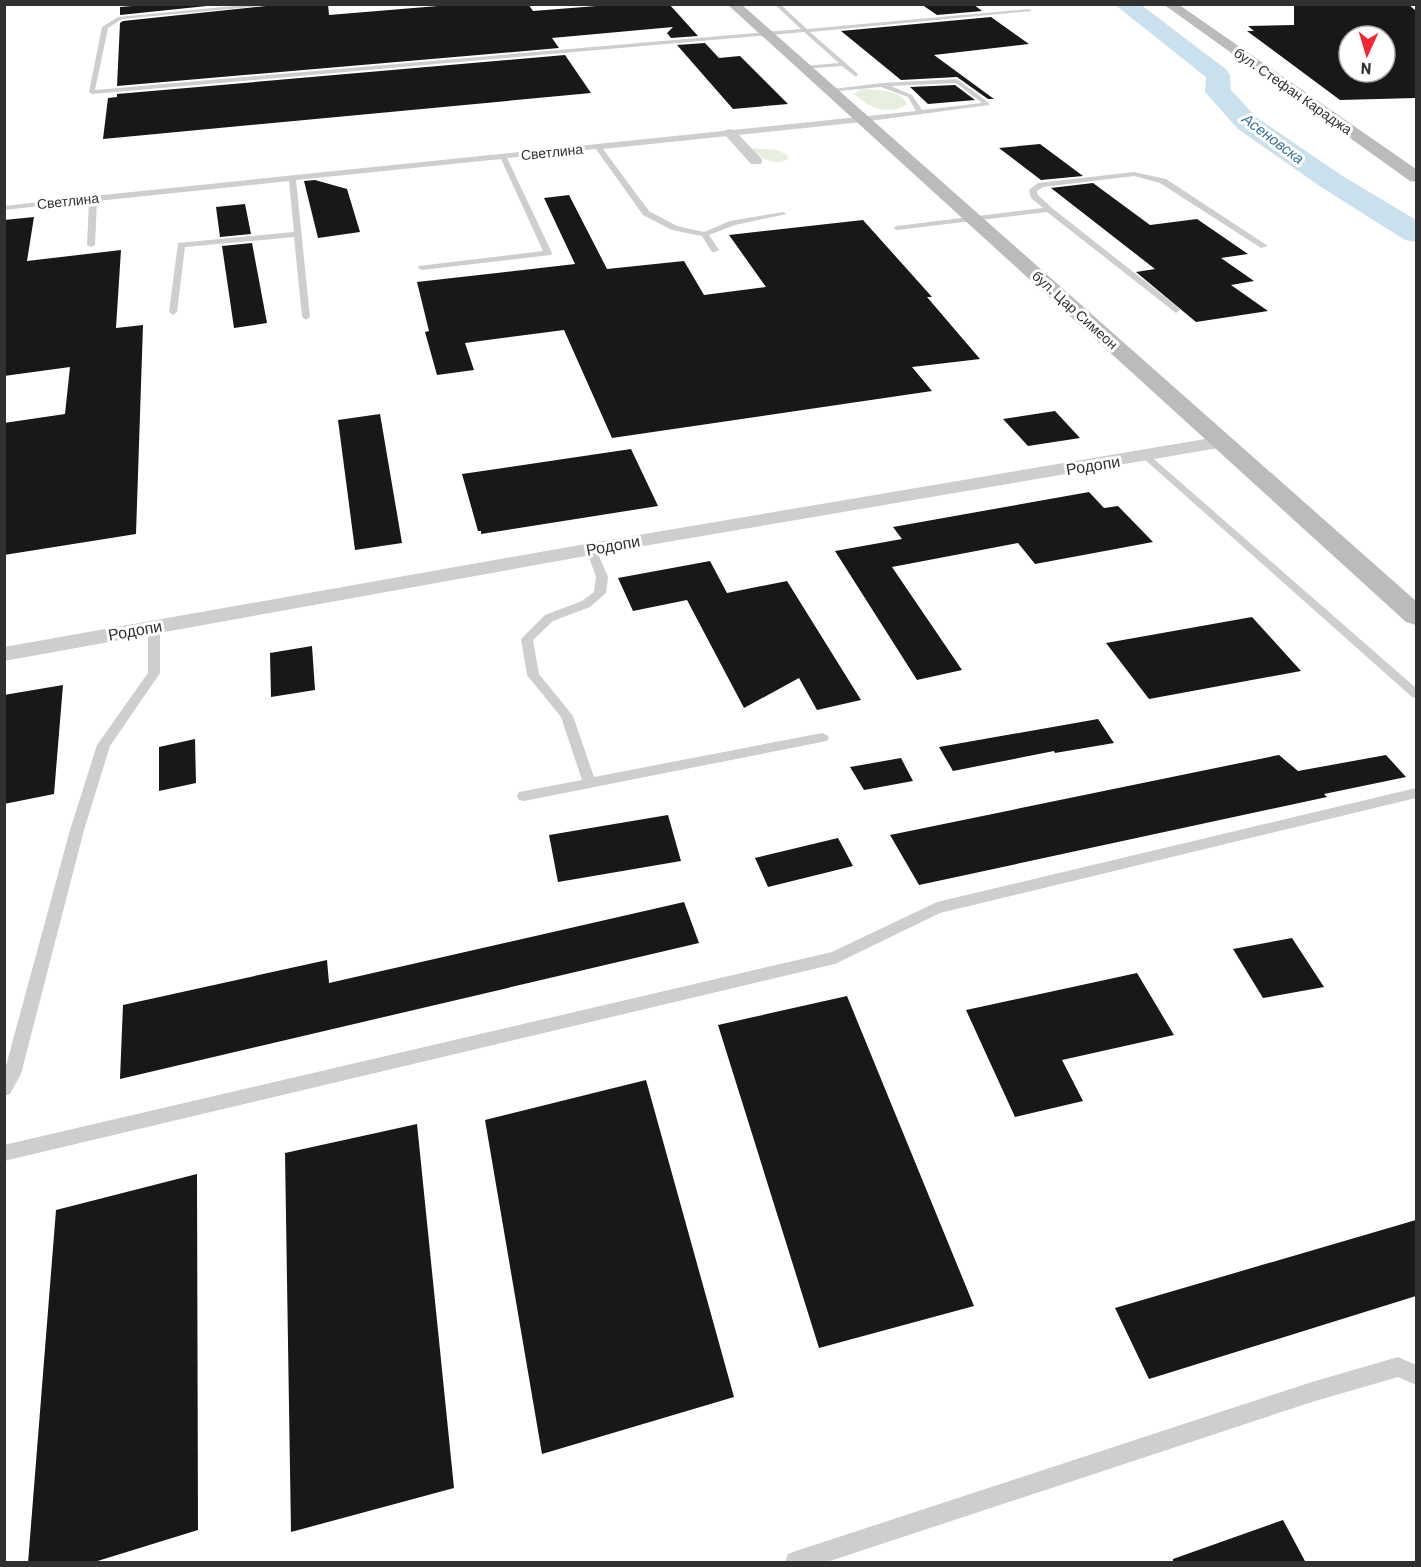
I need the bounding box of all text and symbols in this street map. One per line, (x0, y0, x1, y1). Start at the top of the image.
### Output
north arrow (1337, 24, 1397, 84)
street label: бул. Стефан Караджа (1231, 43, 1356, 138)
text: N (1360, 60, 1372, 79)
water label: Асеновска (1238, 109, 1308, 167)
street label: Светлина (520, 140, 584, 163)
street label: Светлина (36, 189, 100, 212)
street label: бул. Цар Симеон (1029, 267, 1122, 352)
street label: Родопи (1065, 451, 1121, 478)
street label: Родопи (584, 530, 641, 559)
street label: Родопи (106, 615, 163, 644)

